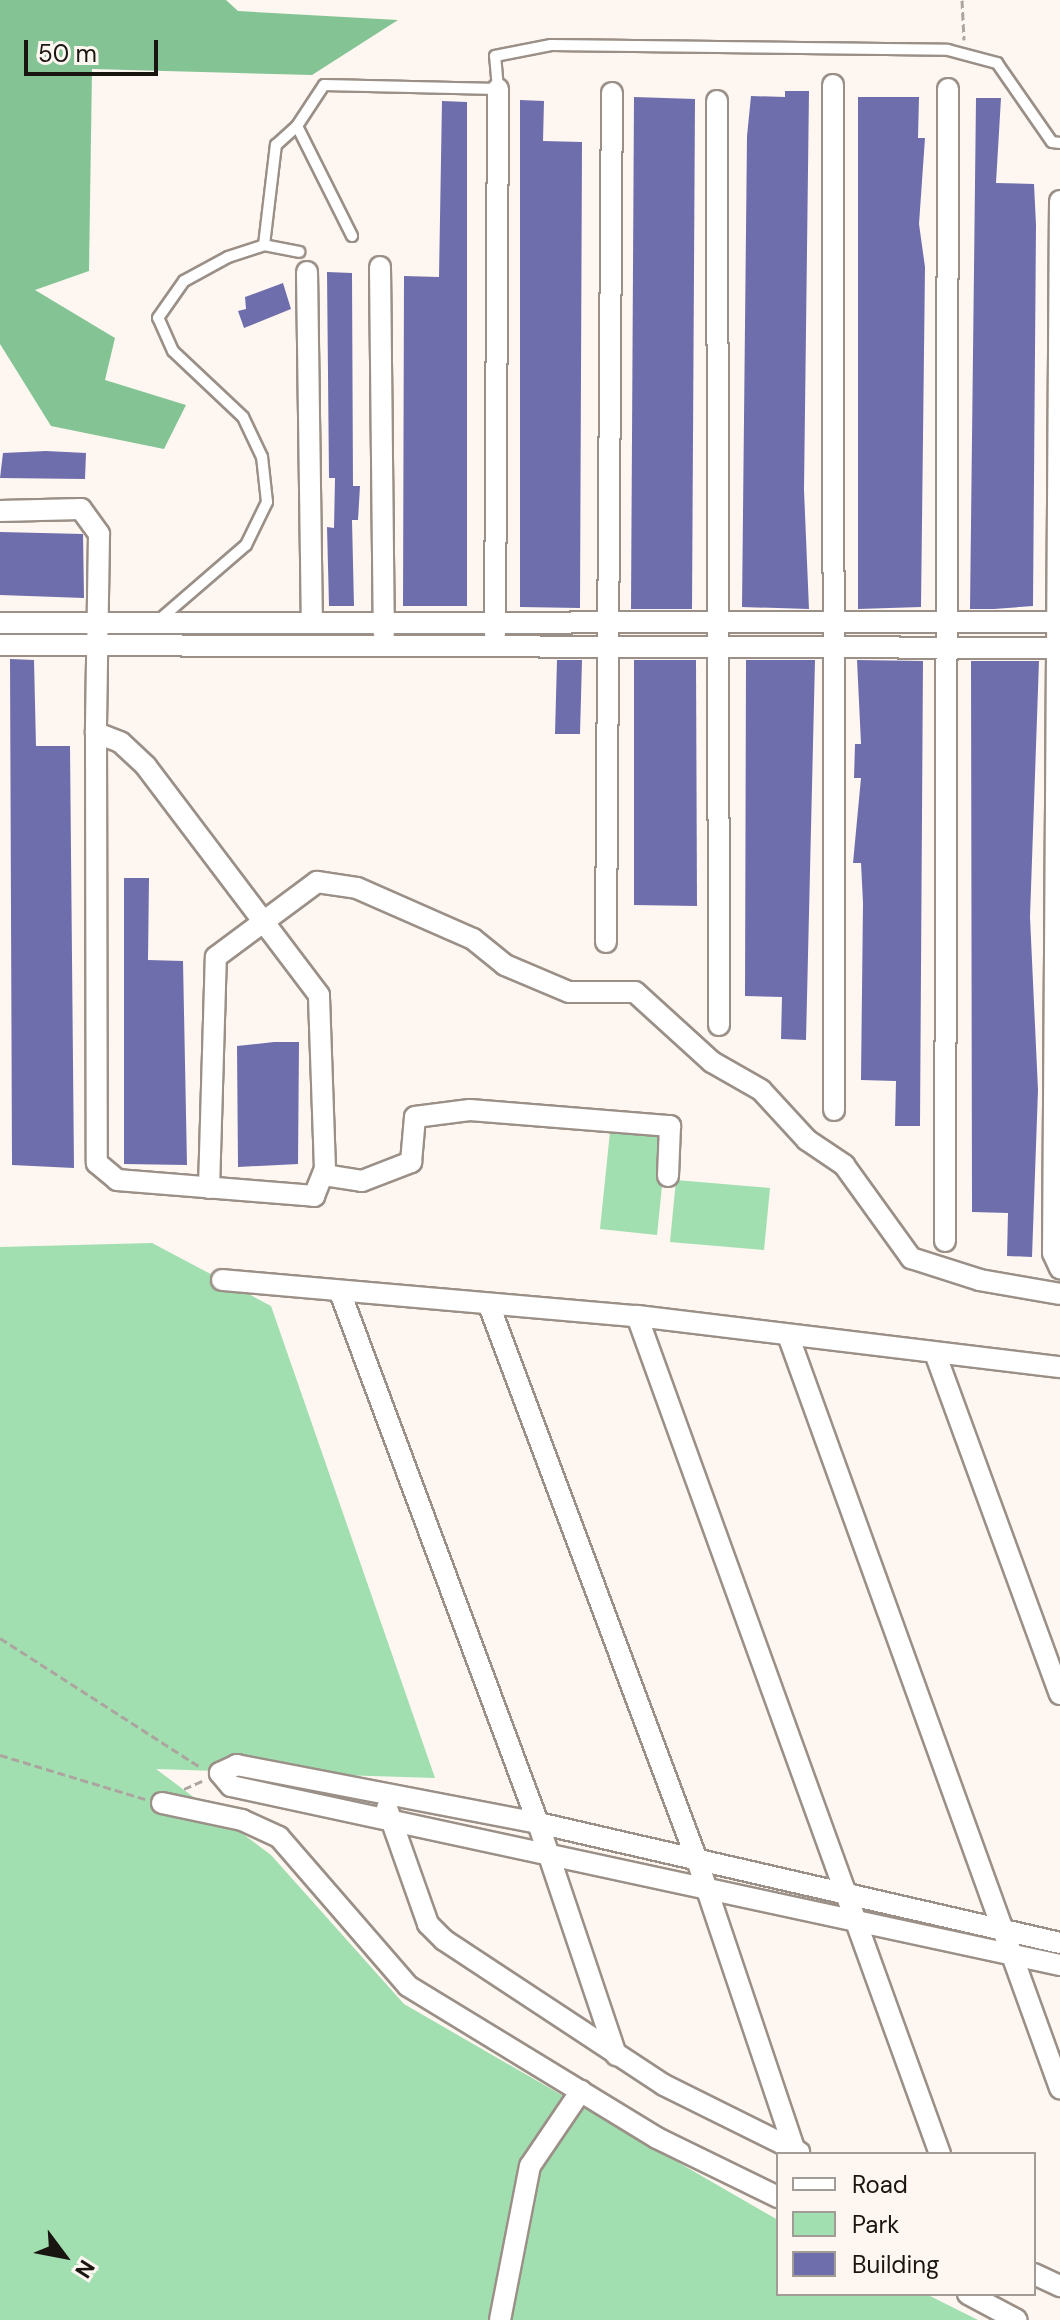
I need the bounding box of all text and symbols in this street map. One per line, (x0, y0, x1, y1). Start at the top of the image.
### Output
scale bar (28, 24, 162, 74)
text: 50 m (38, 38, 97, 69)
legend (776, 2152, 1036, 2296)
text: Road (852, 2169, 908, 2200)
text: Park (852, 2209, 899, 2240)
north arrow (24, 2216, 104, 2296)
text: Building (852, 2249, 939, 2280)
text: N (68, 2254, 101, 2283)

